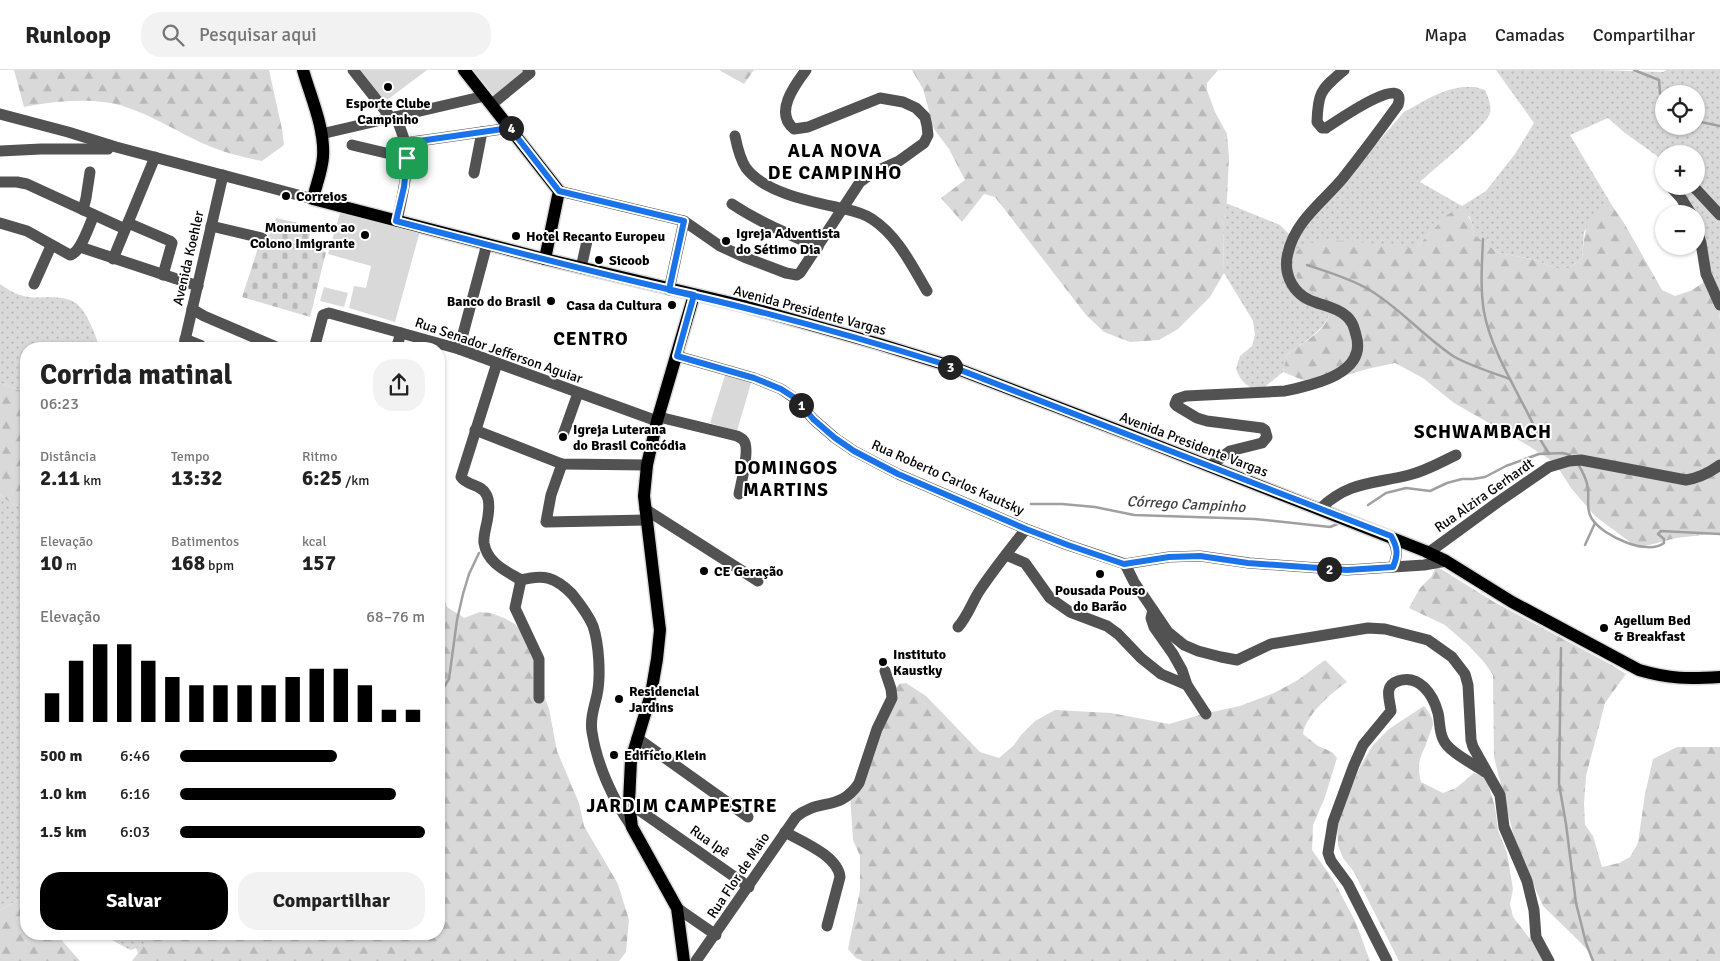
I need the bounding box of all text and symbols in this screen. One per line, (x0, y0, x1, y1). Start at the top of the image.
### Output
search box (141, 12, 491, 57)
text: Runloop (25, 20, 111, 50)
icon: search (159, 21, 187, 49)
text: Pesquisar aqui (199, 23, 317, 47)
text: Mapa (1425, 24, 1467, 46)
text: Camadas (1495, 24, 1565, 46)
text: Compartilhar (1593, 24, 1695, 46)
marker: Esporte Clube Campinho (382, 81, 394, 93)
map controls (1655, 85, 1705, 255)
button: locate (1655, 85, 1705, 135)
place label: Esporte Clube Campinho (345, 95, 431, 128)
pin: 4 (498, 116, 524, 140)
text: 4 (508, 120, 515, 137)
pin (386, 137, 428, 179)
district label: ALA NOVA DE CAMPINHO (768, 139, 902, 185)
icon: arrive (393, 144, 421, 172)
button: + (1655, 145, 1705, 195)
place label: Correios (296, 188, 347, 205)
marker: Correios (280, 190, 292, 202)
button: − (1655, 205, 1705, 255)
street label: Avenida Koehler (169, 208, 208, 307)
place label: Monumento ao Colono Imigrante (250, 219, 355, 252)
place label: Igreja Adventista do Sétimo Dia (736, 225, 840, 258)
place label: Hotel Recanto Europeu (526, 228, 665, 245)
marker: Monumento ao Colono Imigrante (359, 229, 371, 241)
marker: Hotel Recanto Europeu (510, 230, 522, 242)
marker: Igreja Adventista do Sétimo Dia (720, 235, 732, 247)
place label: Sicoob (609, 252, 650, 269)
marker: Sicoob (593, 254, 605, 266)
street label: Avenida Presidente Vargas (732, 282, 888, 339)
place label: Banco do Brasil (447, 293, 542, 310)
marker: Banco do Brasil (545, 295, 557, 307)
place label: Casa da Cultura (566, 297, 662, 314)
marker: Casa da Cultura (666, 299, 678, 311)
street label: Rua Senador Jefferson Aguiar (413, 314, 586, 387)
district label: CENTRO (553, 327, 629, 351)
pin: 3 (938, 354, 962, 380)
text: Corrida matinal (40, 358, 232, 392)
button: share (373, 359, 425, 411)
text: 3 (947, 359, 954, 376)
pin: 1 (788, 392, 814, 418)
text: 06:23 (40, 394, 79, 414)
text: 1 (798, 397, 805, 414)
street label: Avenida Presidente Vargas (1117, 408, 1270, 481)
district label: SCHWAMBACH (1414, 420, 1552, 444)
place label: Igreja Luterana do Brasil Concódia (573, 421, 686, 454)
marker: Igreja Luterana do Brasil Concódia (557, 431, 569, 443)
street label: Rua Roberto Carlos Kautsky (869, 436, 1027, 519)
text: Distância (40, 448, 96, 465)
text: Tempo (171, 448, 210, 465)
text: Ritmo (302, 448, 337, 465)
street label: Rua Alzira Gerhardt (1431, 455, 1537, 536)
district label: DOMINGOS MARTINS (734, 456, 838, 502)
text: 2.11 (40, 465, 80, 491)
text: 13:32 (171, 465, 223, 491)
text: 6:25 (302, 465, 342, 491)
text: km (80, 472, 101, 489)
text: /km (342, 472, 369, 489)
water label: Córrego Campinho (1126, 492, 1247, 516)
text: Elevação (40, 533, 93, 550)
text: Batimentos (171, 533, 239, 550)
text: kcal (302, 533, 327, 550)
text: 10 (40, 550, 63, 576)
text: 168 (171, 550, 205, 576)
text: 157 (302, 550, 336, 576)
pin: 2 (1316, 556, 1342, 582)
text: m (63, 557, 77, 574)
text: bpm (205, 557, 234, 574)
text: 2 (1326, 561, 1333, 578)
place label: CE Geração (714, 563, 783, 580)
marker: CE Geração (698, 565, 710, 577)
marker: Pousada Pouso do Barão (1094, 568, 1106, 580)
place label: Pousada Pouso do Barão (1055, 582, 1145, 615)
text: Elevação (40, 607, 101, 627)
text: 68–76 m (366, 607, 425, 627)
place label: Agellum Bed & Breakfast (1614, 612, 1691, 645)
marker: Agellum Bed & Breakfast (1598, 622, 1610, 634)
place label: Instituto Kaustky (893, 646, 946, 679)
marker: Instituto Kaustky (877, 656, 889, 668)
place label: Residencial Jardins (629, 683, 700, 716)
marker: Residencial Jardins (613, 693, 625, 705)
text: 500 m (40, 746, 82, 766)
text: 6:46 (120, 746, 150, 766)
place label: Edifício Klein (624, 747, 707, 764)
marker: Edifício Klein (608, 749, 620, 761)
text: 1.0 km (40, 784, 87, 804)
text: 6:16 (120, 784, 150, 804)
district label: JARDIM CAMPESTRE (586, 794, 778, 818)
text: 1.5 km (40, 822, 87, 842)
text: 6:03 (120, 822, 150, 842)
street label: Rua Ipê (687, 822, 733, 861)
street label: Rua Flor de Maio (703, 829, 773, 921)
button: Salvar (40, 872, 228, 930)
button: Compartilhar (238, 872, 425, 930)

